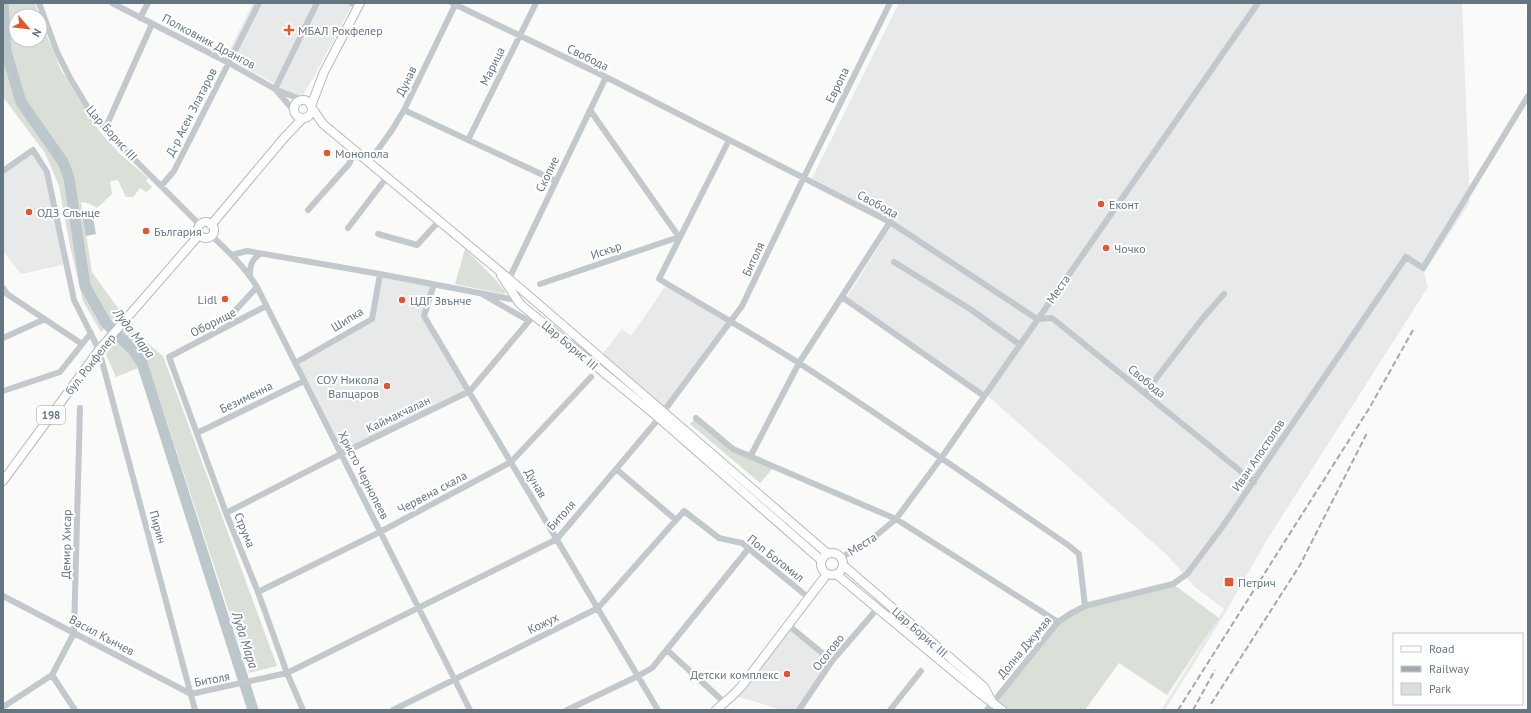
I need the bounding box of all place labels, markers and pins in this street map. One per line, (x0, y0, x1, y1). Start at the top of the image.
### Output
place label: МБАЛ Рокфелер (298, 23, 383, 38)
marker: МБАЛ Рокфелер (283, 24, 295, 36)
place label: Монопола (335, 146, 389, 161)
marker: Монопола (322, 148, 332, 158)
place label: Еконт (1109, 197, 1139, 212)
marker: Еконт (1096, 199, 1106, 209)
place label: ОДЗ Слънце (37, 205, 100, 220)
marker: ОДЗ Слънце (24, 207, 34, 217)
place label: България (154, 224, 202, 239)
marker: България (141, 226, 151, 236)
place label: Чочко (1114, 241, 1146, 256)
marker: Чочко (1101, 243, 1111, 253)
place label: Lidl (198, 292, 217, 307)
place label: ЦДГ Звънче (410, 293, 471, 308)
marker: Lidl (220, 294, 230, 304)
marker: ЦДГ Звънче (397, 295, 407, 305)
place label: СОУ Никола Вапцаров (317, 372, 379, 401)
marker: СОУ Никола Вапцаров (382, 381, 392, 391)
place label: Петрич (1238, 575, 1276, 590)
marker: Петрич (1223, 576, 1235, 588)
place label: Детски комплекс (690, 667, 780, 682)
marker: Детски комплекс (782, 669, 792, 679)

